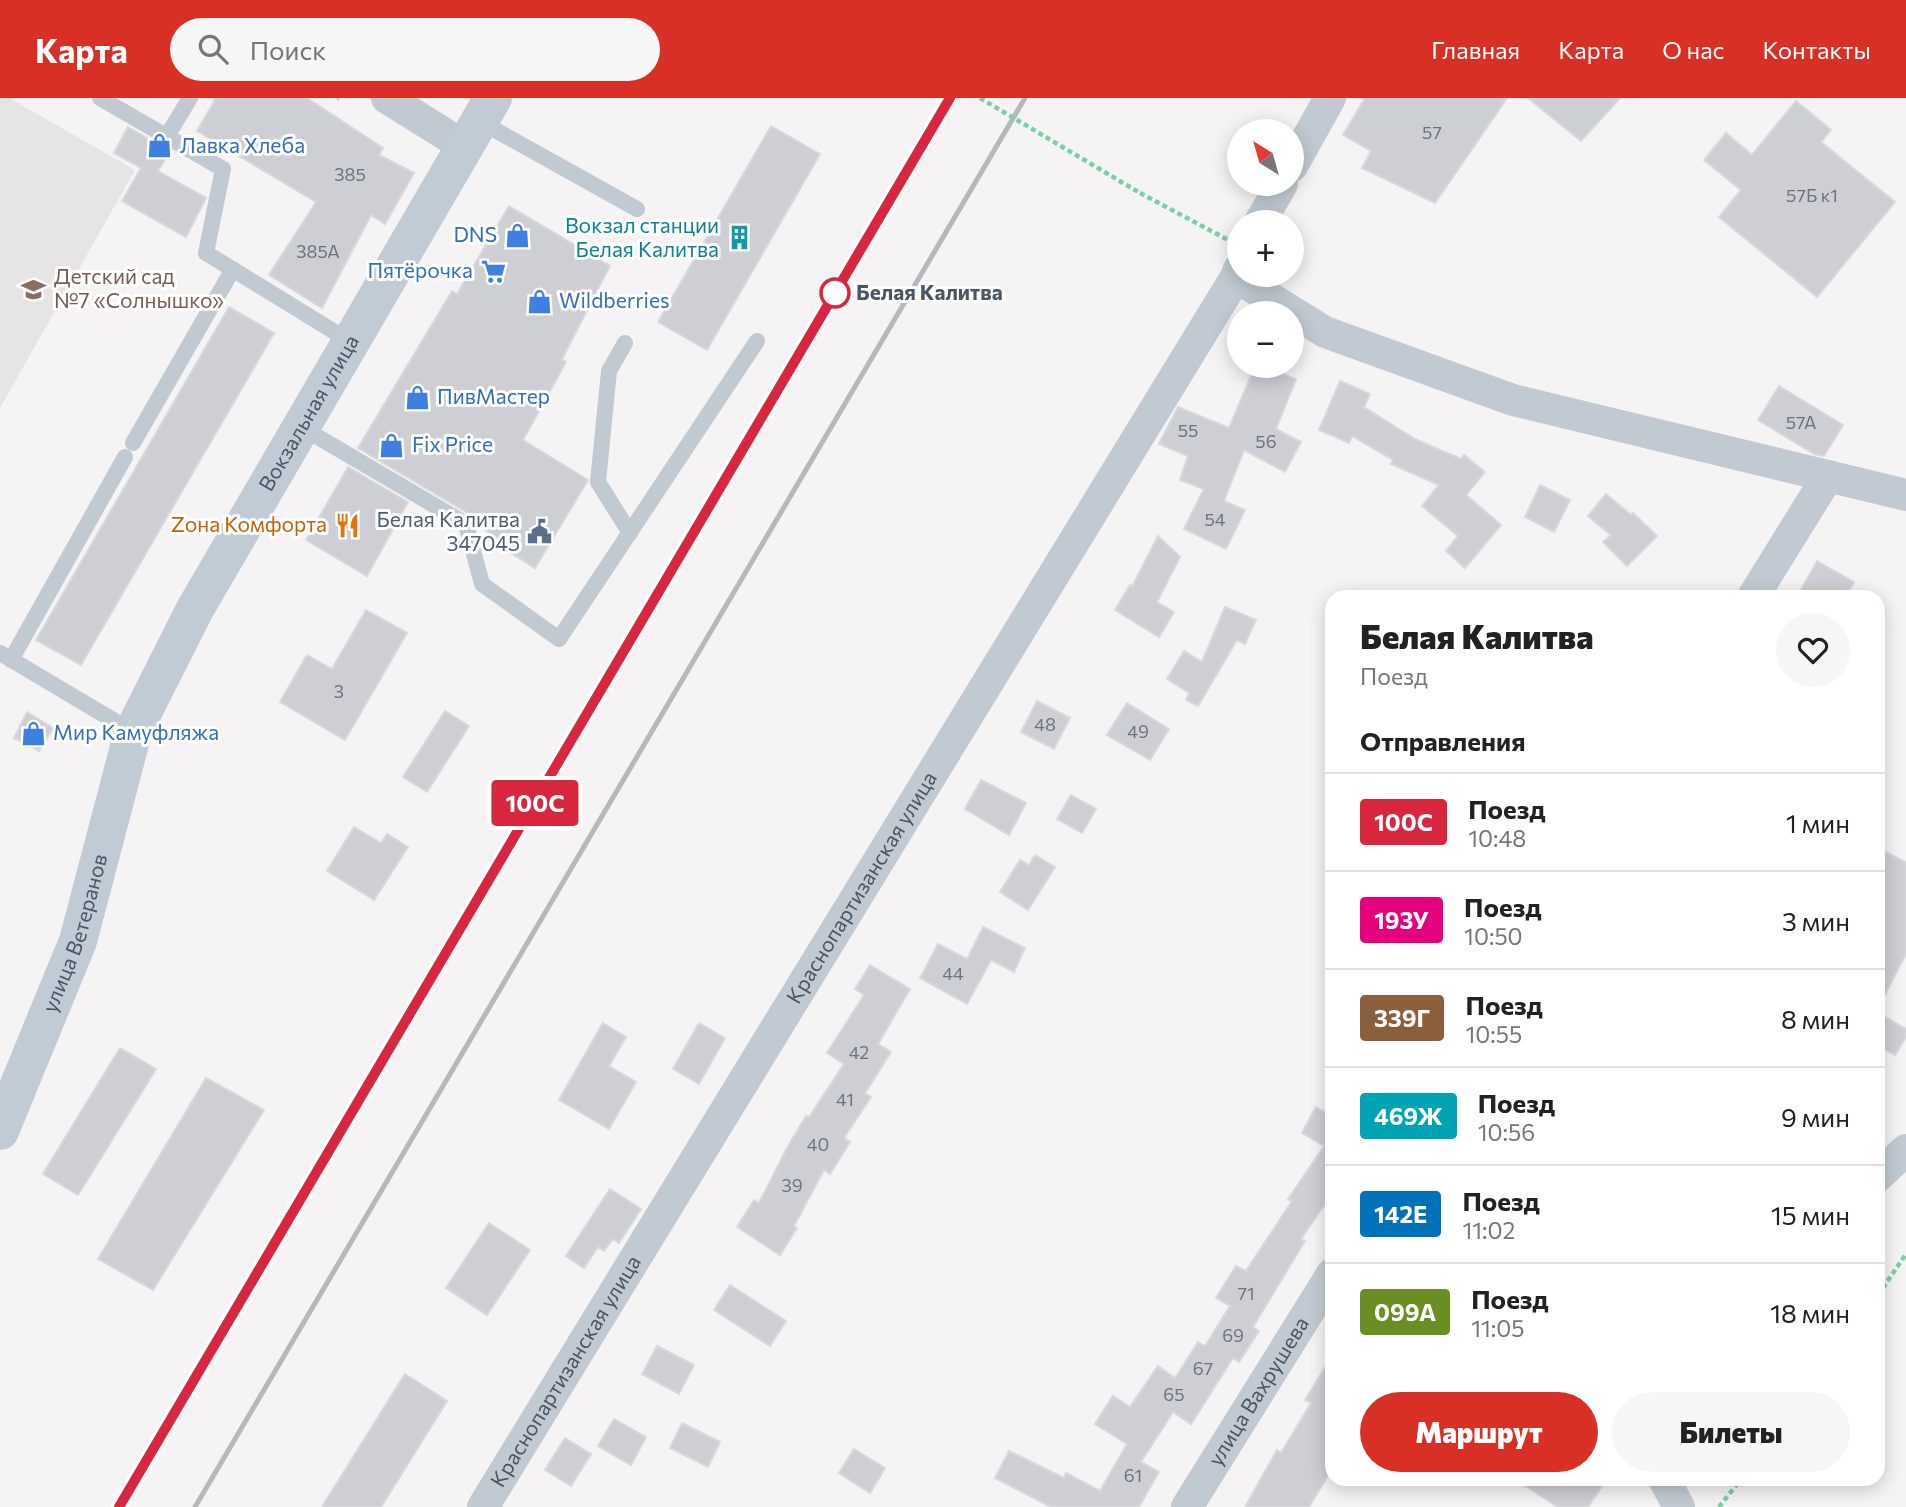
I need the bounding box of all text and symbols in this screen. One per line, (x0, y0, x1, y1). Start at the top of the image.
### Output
search box (170, 18, 660, 81)
text: Карта (35, 29, 128, 70)
icon: search (194, 30, 232, 68)
text: Поиск (250, 34, 326, 65)
text: Главная (1431, 35, 1520, 64)
text: Карта (1558, 35, 1624, 64)
text: О нас (1662, 35, 1724, 64)
text: Контакты (1762, 35, 1871, 64)
north arrow (1227, 119, 1304, 196)
map controls (1227, 119, 1304, 378)
house number: 57 (1422, 121, 1442, 143)
shop icon: Лавка Хлеба (146, 132, 174, 160)
place label: Лавка Хлеба (180, 132, 305, 157)
house number: 385 (334, 163, 366, 185)
house number: 57Б к1 (1786, 184, 1838, 206)
button: + (1227, 210, 1304, 287)
place label: Вокзал станции Белая Калитва (565, 212, 719, 261)
place label: DNS (453, 221, 497, 246)
shop icon: DNS (503, 221, 531, 249)
building icon: Вокзал станции Белая Калитва (725, 224, 753, 252)
house number: 385А (296, 240, 340, 262)
place label: Пятёрочка (367, 257, 473, 282)
supermarket icon: Пятёрочка (479, 257, 507, 285)
place label: Детский сад №7 «Солнышко» (54, 263, 224, 312)
school or university icon: Детский сад №7 «Солнышко» (20, 275, 48, 303)
marker: Белая Калитва (820, 278, 850, 308)
place label: Белая Калитва (856, 279, 1003, 304)
shop icon: Wildberries (525, 287, 553, 315)
place label: Wildberries (559, 287, 670, 312)
button: − (1227, 301, 1304, 378)
street label: Вокзальная улица (253, 330, 363, 495)
shop icon: ПивМастер (403, 383, 431, 411)
place label: ПивМастер (437, 383, 550, 408)
house number: 57А (1786, 411, 1816, 433)
house number: 55 (1178, 419, 1198, 441)
house number: 56 (1255, 430, 1277, 452)
shop icon: Fix Price (378, 431, 406, 459)
place label: Fix Price (412, 431, 493, 456)
place label: Белая Калитва 347045 (377, 506, 520, 555)
house number: 54 (1204, 508, 1226, 530)
place label: Zона Комфорта (171, 511, 327, 536)
restaurant icon: Zона Комфорта (333, 511, 361, 539)
public building icon: Белая Калитва 347045 (526, 518, 554, 546)
button: heart (1776, 613, 1850, 687)
text: Белая Калитва (1360, 615, 1593, 656)
text: Поезд (1360, 662, 1428, 690)
house number: 3 (334, 680, 344, 702)
house number: 48 (1034, 713, 1056, 735)
shop icon: Мир Камуфляжа (19, 719, 47, 747)
place label: Мир Камуфляжа (53, 719, 219, 744)
house number: 49 (1127, 720, 1149, 742)
text: Отправления (1360, 725, 1526, 756)
street label: Краснопартизанская улица (780, 767, 941, 1008)
line badge: 100C (486, 780, 584, 826)
text: 100C (505, 788, 565, 817)
text: Поезд (1468, 793, 1546, 824)
text: 100C (1374, 807, 1433, 836)
text: 1 мин (1786, 807, 1850, 838)
text: 10:48 (1468, 824, 1526, 852)
street label: улица Ветеранов (36, 851, 111, 1016)
text: Поезд (1464, 891, 1541, 922)
text: 193У (1374, 905, 1429, 934)
text: 3 мин (1782, 905, 1850, 936)
text: 10:50 (1464, 922, 1523, 950)
house number: 44 (942, 962, 964, 984)
text: Поезд (1465, 989, 1543, 1020)
text: 339Г (1374, 1003, 1430, 1032)
text: 8 мин (1781, 1003, 1850, 1034)
text: 10:55 (1465, 1020, 1522, 1048)
house number: 42 (849, 1041, 869, 1063)
text: Поезд (1478, 1087, 1555, 1118)
house number: 41 (836, 1088, 854, 1110)
text: 469Ж (1374, 1101, 1443, 1130)
text: 9 мин (1781, 1101, 1850, 1132)
text: 10:56 (1478, 1118, 1535, 1146)
house number: 40 (807, 1133, 829, 1155)
house number: 39 (781, 1174, 803, 1196)
text: Поезд (1462, 1185, 1540, 1216)
text: 142Е (1374, 1199, 1427, 1228)
text: 15 мин (1771, 1199, 1850, 1230)
text: 11:02 (1462, 1216, 1515, 1244)
street label: Краснопартизанская улица (484, 1250, 645, 1491)
house number: 71 (1237, 1282, 1255, 1304)
text: Поезд (1471, 1283, 1549, 1314)
text: 099А (1374, 1297, 1436, 1326)
text: 18 мин (1770, 1297, 1850, 1328)
street label: улица Вахрушева (1202, 1312, 1313, 1470)
text: 11:05 (1471, 1314, 1525, 1342)
house number: 69 (1222, 1324, 1244, 1346)
house number: 67 (1193, 1357, 1213, 1379)
house number: 65 (1163, 1383, 1185, 1405)
button: Маршрут (1360, 1392, 1598, 1472)
button: Билеты (1612, 1392, 1850, 1472)
house number: 61 (1124, 1464, 1142, 1486)

